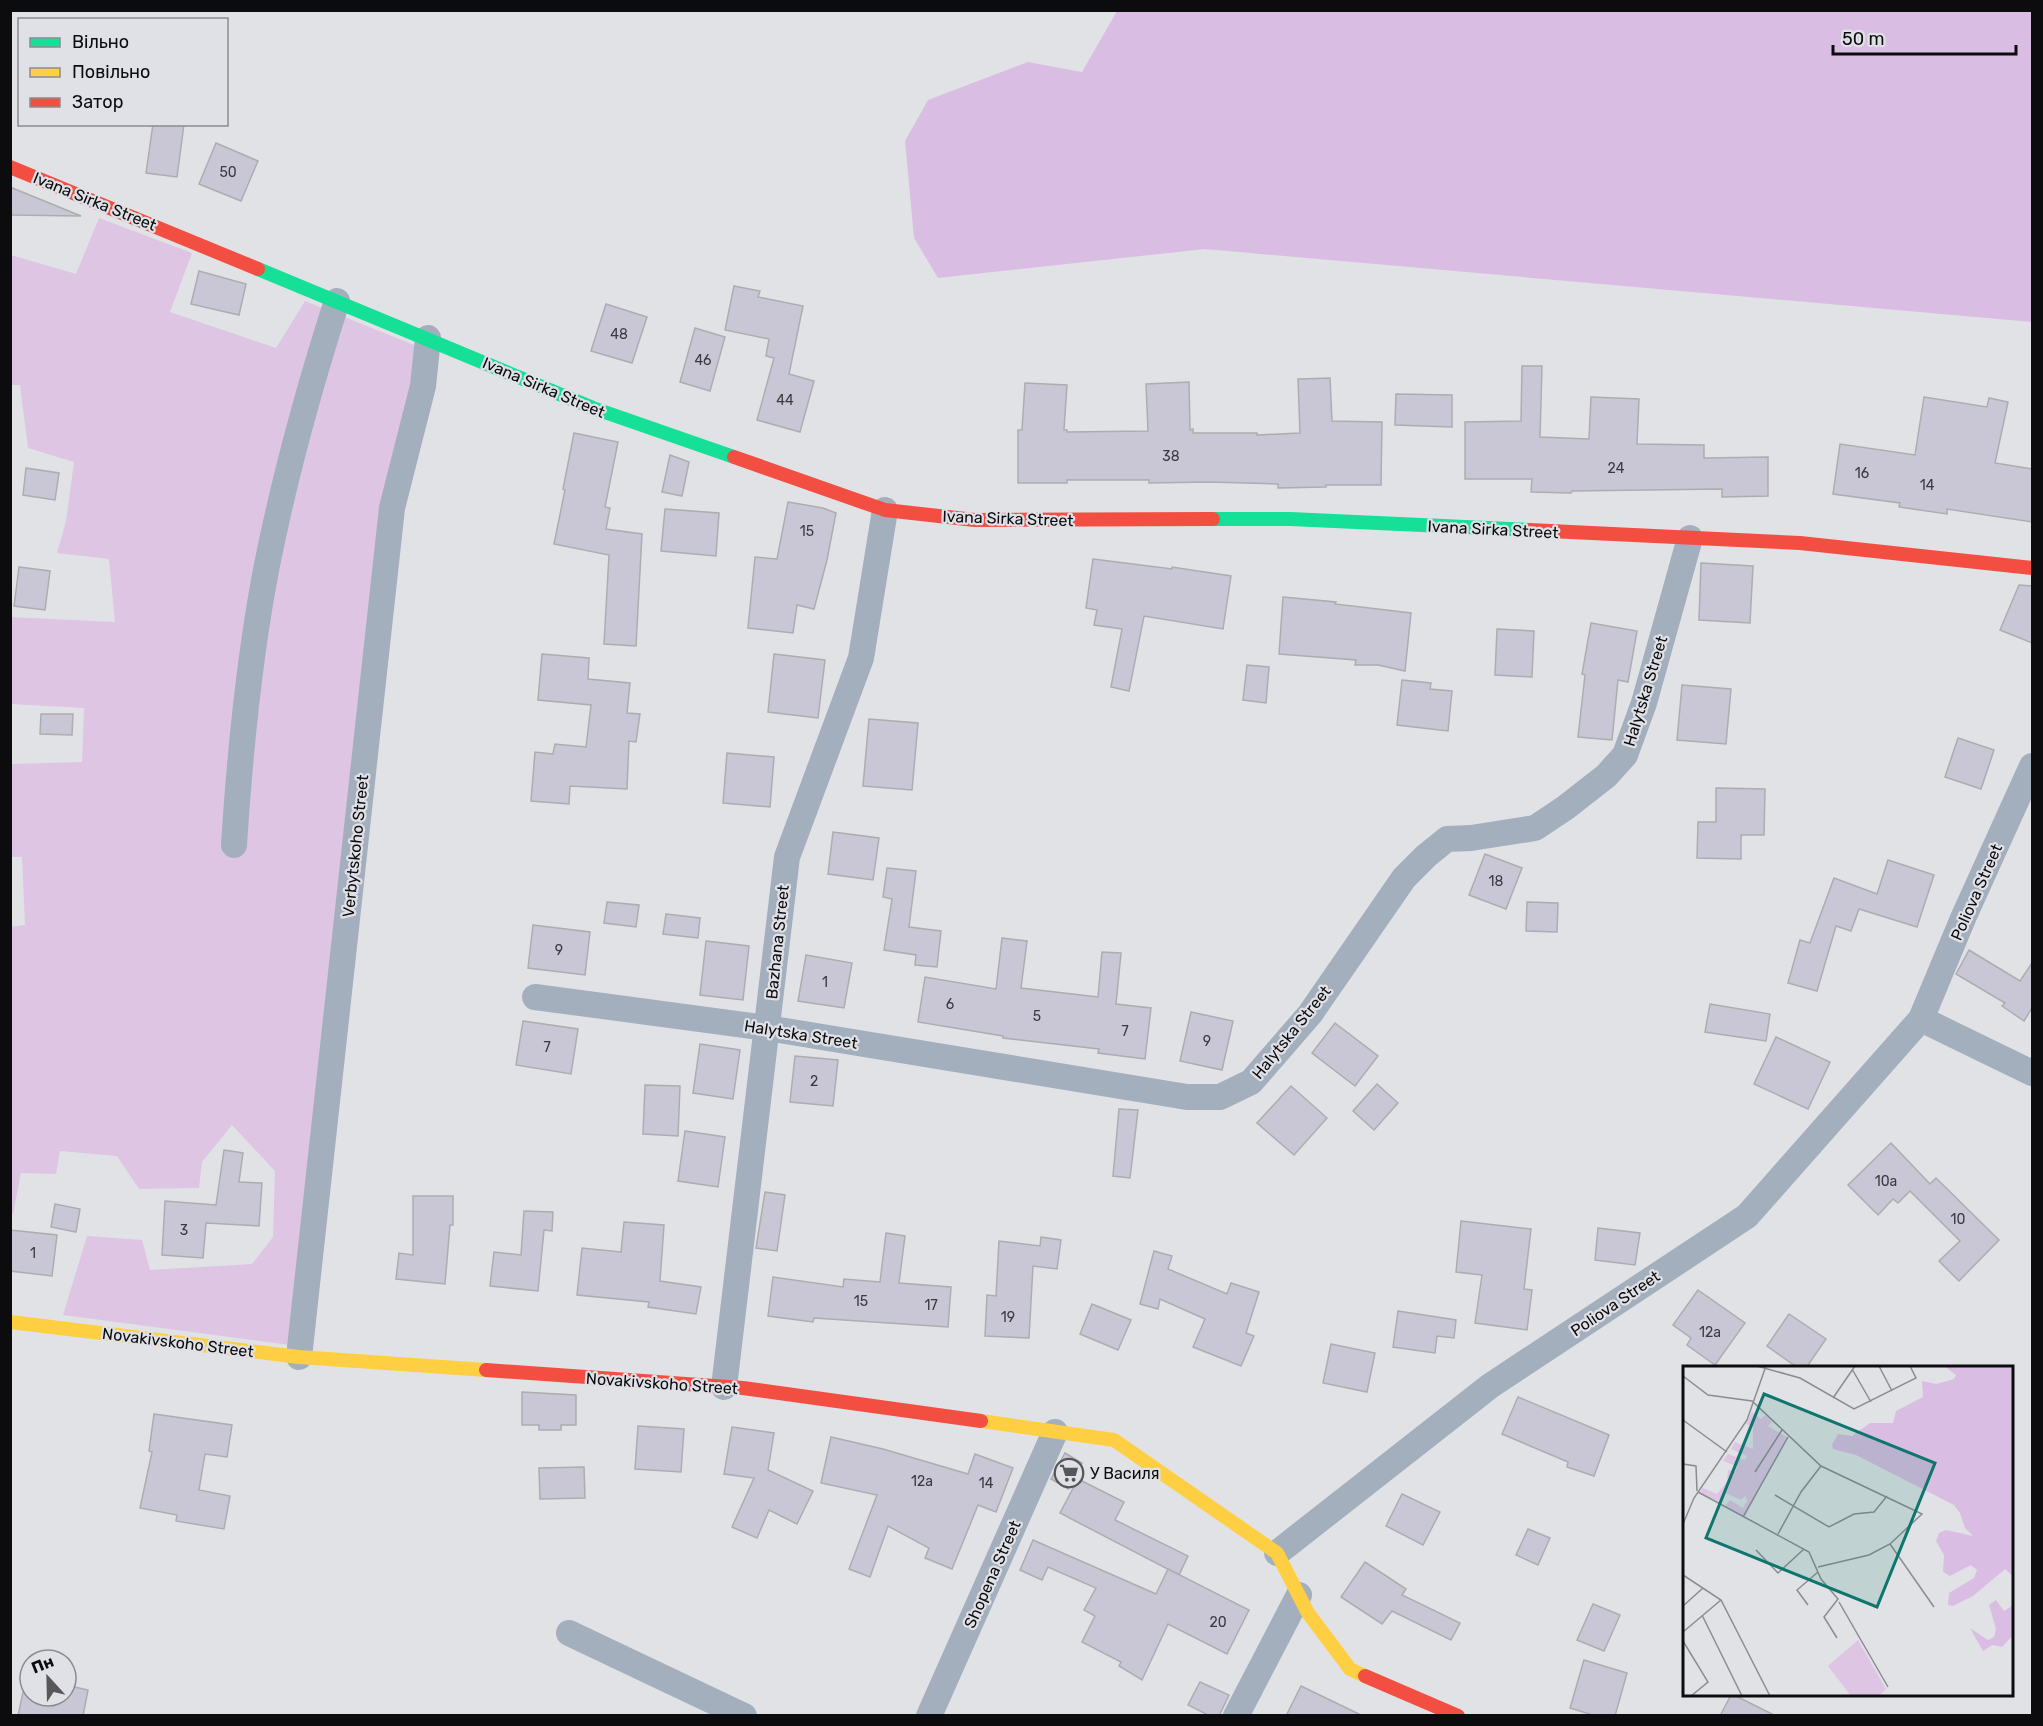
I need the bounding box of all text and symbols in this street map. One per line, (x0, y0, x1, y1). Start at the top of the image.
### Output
legend (18, 18, 228, 126)
scale bar (1833, 18, 2016, 56)
text: 50 m (1842, 28, 1885, 50)
text: Вільно (72, 31, 129, 53)
text: Повільно (72, 61, 150, 83)
text: Затор (72, 91, 123, 113)
house number: 50 (219, 164, 237, 181)
street label: Ivana Sirka Street (30, 168, 159, 235)
house number: 48 (610, 326, 628, 343)
house number: 46 (694, 352, 712, 369)
street label: Ivana Sirka Street (480, 353, 608, 422)
house number: 44 (776, 392, 794, 409)
house number: 38 (1162, 448, 1180, 465)
house number: 24 (1608, 460, 1625, 477)
house number: 16 (1855, 465, 1869, 482)
house number: 14 (1920, 477, 1935, 494)
street label: Ivana Sirka Street (942, 507, 1074, 530)
street label: Ivana Sirka Street (1427, 517, 1559, 542)
house number: 15 (800, 523, 814, 540)
street label: Halytska Street (1620, 634, 1671, 749)
street label: Verbytskoho Street (339, 774, 372, 918)
street label: Poliova Street (1947, 841, 2006, 943)
house number: 18 (1489, 873, 1504, 890)
street label: Bazhana Street (762, 884, 793, 1000)
house number: 9 (555, 942, 563, 959)
house number: 1 (822, 974, 828, 991)
street label: Halytska Street (1248, 982, 1335, 1083)
house number: 6 (946, 996, 954, 1013)
house number: 5 (1033, 1008, 1041, 1025)
street label: Halytska Street (743, 1016, 859, 1053)
house number: 7 (1121, 1023, 1129, 1040)
house number: 9 (1203, 1033, 1211, 1050)
house number: 7 (543, 1039, 551, 1056)
house number: 2 (810, 1073, 818, 1090)
house number: 10а (1875, 1173, 1897, 1190)
house number: 10 (1951, 1211, 1966, 1228)
house number: 3 (180, 1222, 188, 1239)
house number: 1 (30, 1245, 36, 1262)
street label: Poliova Street (1567, 1267, 1664, 1340)
house number: 15 (854, 1293, 868, 1310)
house number: 17 (924, 1297, 938, 1314)
house number: 19 (1001, 1309, 1015, 1326)
street label: Novakivskoho Street (101, 1324, 255, 1361)
house number: 12а (1699, 1324, 1721, 1341)
inset map (1683, 1366, 2013, 1696)
street label: Novakivskoho Street (585, 1369, 739, 1398)
supermarket icon: У Василя (1053, 1457, 1085, 1489)
place label: У Василя (1090, 1464, 1159, 1483)
house number: 12а (911, 1473, 933, 1490)
house number: 14 (979, 1475, 994, 1492)
street label: Shopena Street (960, 1517, 1025, 1631)
house number: 20 (1209, 1614, 1227, 1631)
north arrow (18, 1648, 78, 1708)
text: Пн (29, 1652, 56, 1678)

